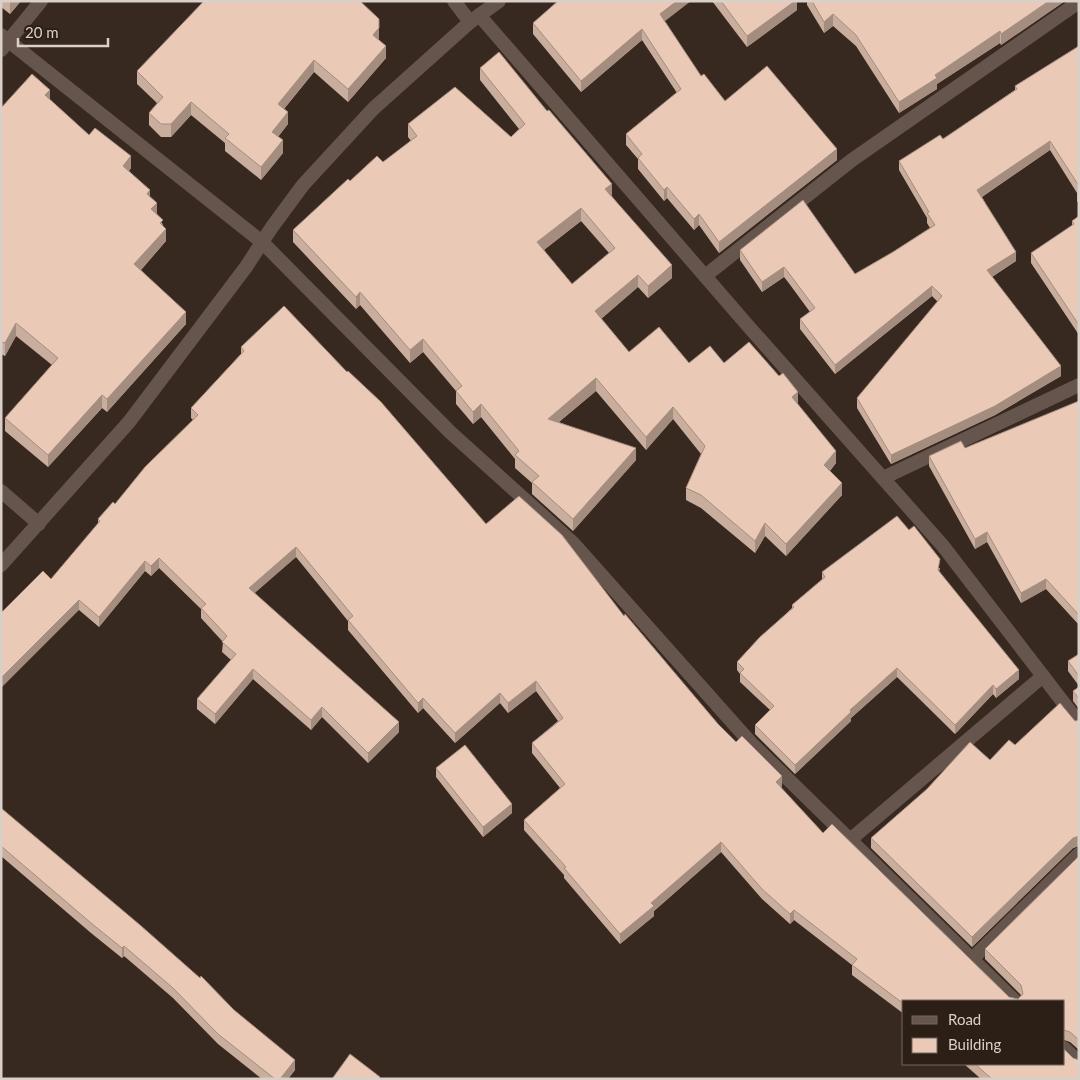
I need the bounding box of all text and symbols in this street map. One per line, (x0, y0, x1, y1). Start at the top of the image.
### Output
scale bar (18, 15, 108, 47)
text: 20 m (25, 23, 59, 41)
legend (902, 1000, 1065, 1065)
text: Road (948, 1010, 981, 1028)
text: Building (948, 1035, 1001, 1053)

